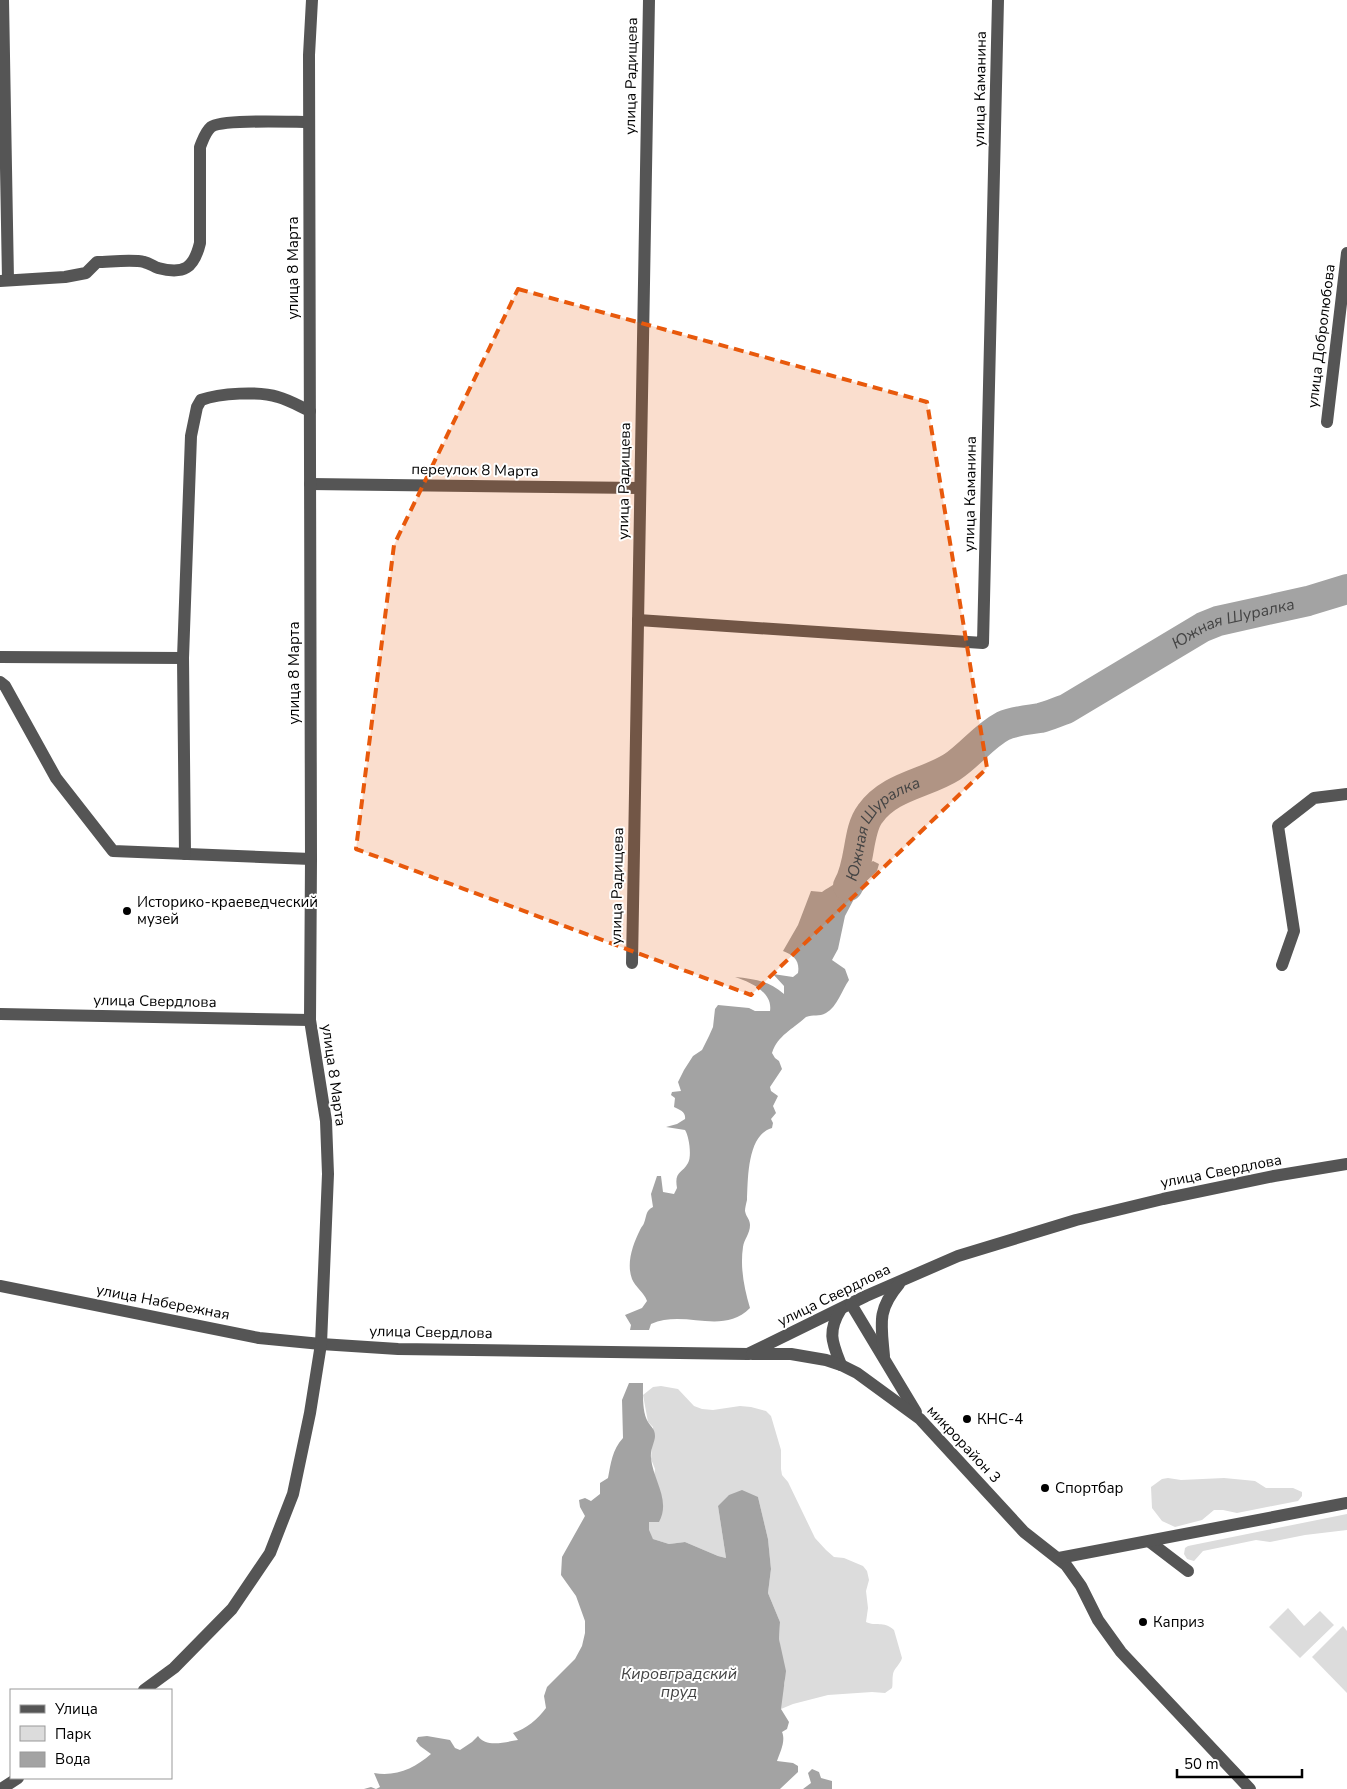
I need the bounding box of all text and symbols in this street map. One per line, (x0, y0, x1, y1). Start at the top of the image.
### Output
street label: улица Радищева (620, 17, 642, 135)
street label: улица Каманина (969, 31, 991, 147)
street label: улица 8 Марта (283, 216, 303, 320)
street label: улица Добролюбова (1302, 263, 1340, 409)
street label: улица Радищева (613, 422, 635, 540)
street label: улица Каманина (959, 436, 981, 552)
street label: переулок 8 Марта (411, 459, 539, 481)
water label: Южная Шуралка (1167, 593, 1297, 654)
street label: улица 8 Марта (284, 621, 304, 725)
water label: Южная Шуралка (841, 772, 923, 884)
street label: улица Радищева (606, 827, 628, 945)
place label: Историко-краеведческий музей (137, 892, 318, 929)
marker: Историко-краеведческий музей (121, 905, 133, 917)
street label: улица Свердлова (93, 990, 217, 1012)
street label: улица 8 Марта (317, 1023, 351, 1127)
street label: улица Свердлова (1159, 1149, 1283, 1193)
street label: улица Свердлова (774, 1259, 894, 1331)
street label: улица Набережная (95, 1279, 231, 1325)
street label: улица Свердлова (369, 1321, 493, 1343)
street label: микрорайон 3 (923, 1401, 1005, 1487)
place label: КНС-4 (977, 1409, 1023, 1429)
marker: КНС-4 (961, 1413, 973, 1425)
place label: Спортбар (1055, 1478, 1123, 1498)
marker: Спортбар (1039, 1482, 1051, 1494)
place label: Каприз (1153, 1612, 1205, 1632)
marker: Каприз (1137, 1616, 1149, 1628)
water label: Кировградский пруд (621, 1663, 737, 1703)
legend (10, 1689, 172, 1779)
text: Улица (54, 1699, 98, 1719)
text: Парк (55, 1724, 91, 1744)
scale bar (1177, 1746, 1302, 1778)
text: Вода (55, 1749, 91, 1769)
text: 50 m (1184, 1754, 1219, 1774)

